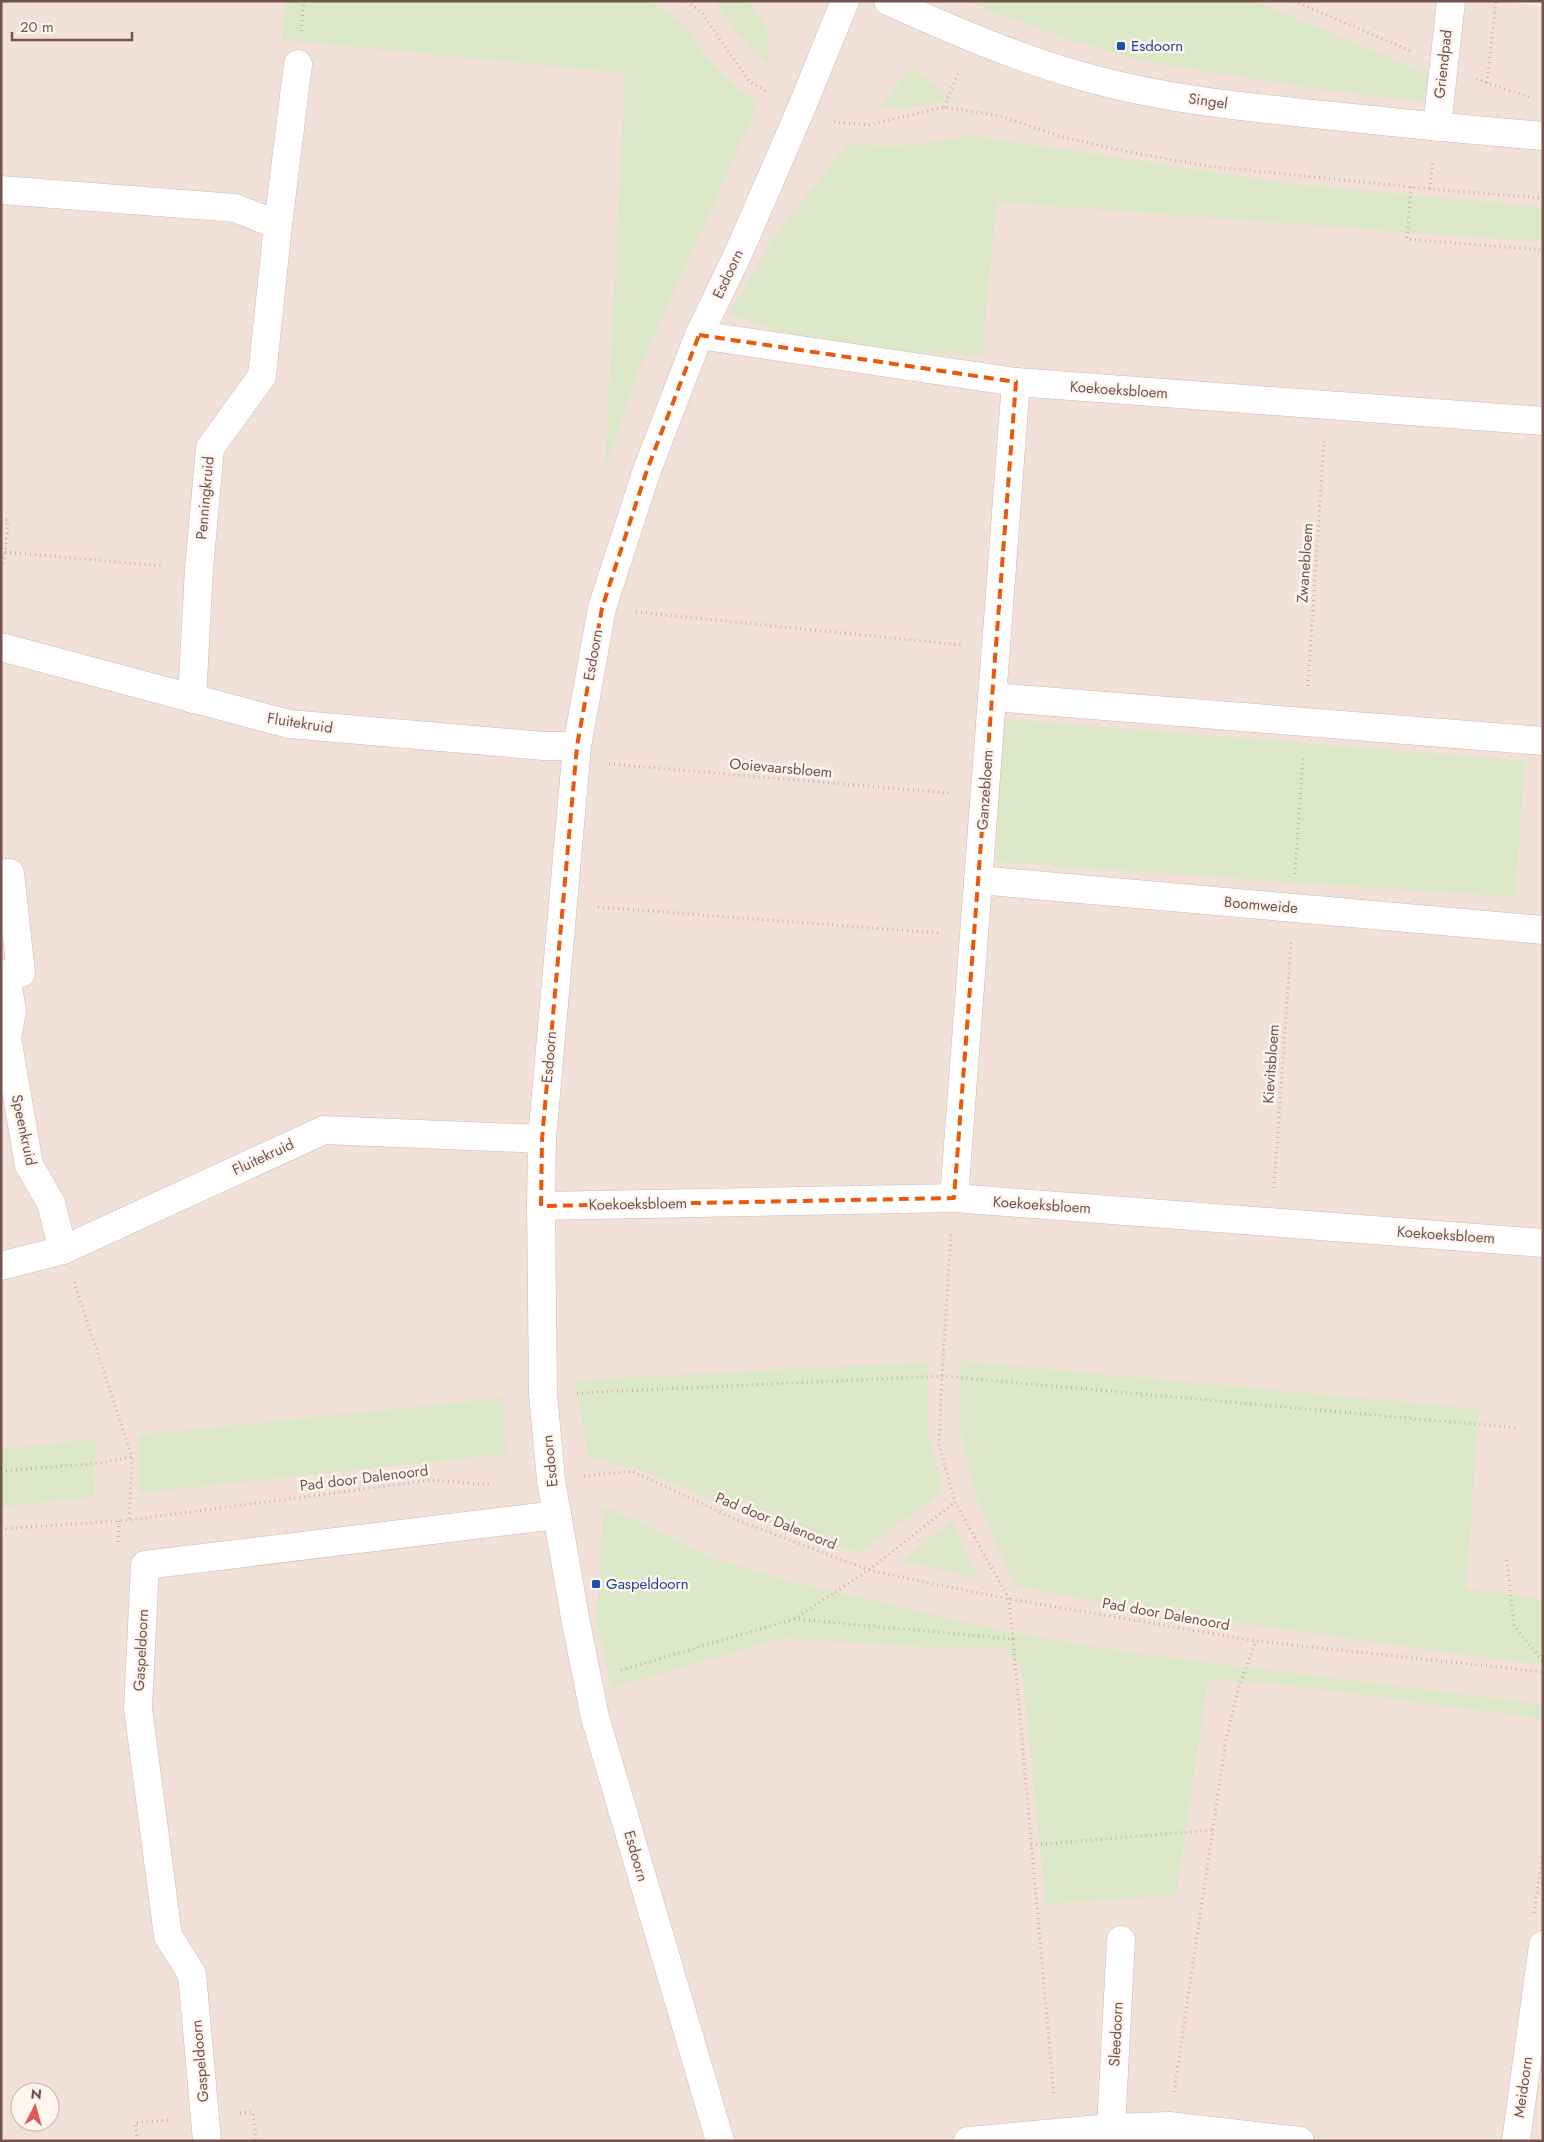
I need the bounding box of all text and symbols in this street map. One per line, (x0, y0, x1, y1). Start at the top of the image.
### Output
scale bar (12, 10, 132, 42)
text: 20 m (20, 16, 54, 38)
street label: Griendpad (1428, 28, 1458, 100)
place label: Esdoorn (1131, 35, 1183, 57)
marker: Esdoorn (1115, 40, 1127, 52)
street label: Singel (1187, 87, 1229, 115)
street label: Esdoorn (707, 246, 749, 302)
street label: Koekoeksbloem (1069, 376, 1169, 404)
street label: Penningkruid (190, 455, 220, 541)
street label: Zwanebloem (1291, 522, 1319, 604)
street label: Esdoorn (578, 627, 608, 683)
street label: Fluitekruid (266, 707, 334, 739)
street label: Ganzebloem (971, 749, 999, 831)
street label: Ooievaarsbloem (729, 753, 833, 783)
street label: Boomweide (1223, 891, 1299, 919)
street label: Kievitsbloem (1257, 1024, 1285, 1104)
street label: Esdoorn (536, 1030, 562, 1084)
street label: Speenkruid (6, 1092, 42, 1168)
street label: Fluitekruid (228, 1133, 298, 1181)
street label: Koekoeksbloem (992, 1191, 1092, 1219)
street label: Koekoeksbloem (589, 1192, 687, 1216)
street label: Koekoeksbloem (1396, 1221, 1496, 1249)
street label: Esdoorn (536, 1434, 564, 1488)
street label: Pad door Dalenoord (299, 1459, 429, 1497)
street label: Pad door Dalenoord (712, 1487, 840, 1555)
place label: Gaspeldoorn (606, 1573, 689, 1595)
marker: Gaspeldoorn (590, 1578, 602, 1590)
street label: Pad door Dalenoord (1100, 1592, 1232, 1636)
street label: Gaspeldoorn (128, 1608, 154, 1692)
street label: Esdoorn (618, 1828, 654, 1884)
street label: Sleedoorn (1103, 2001, 1129, 2067)
street label: Gaspeldoorn (185, 2019, 215, 2103)
street label: Meidoorn (1508, 2055, 1538, 2119)
north arrow (10, 2082, 60, 2132)
text: N (30, 2084, 43, 2105)

